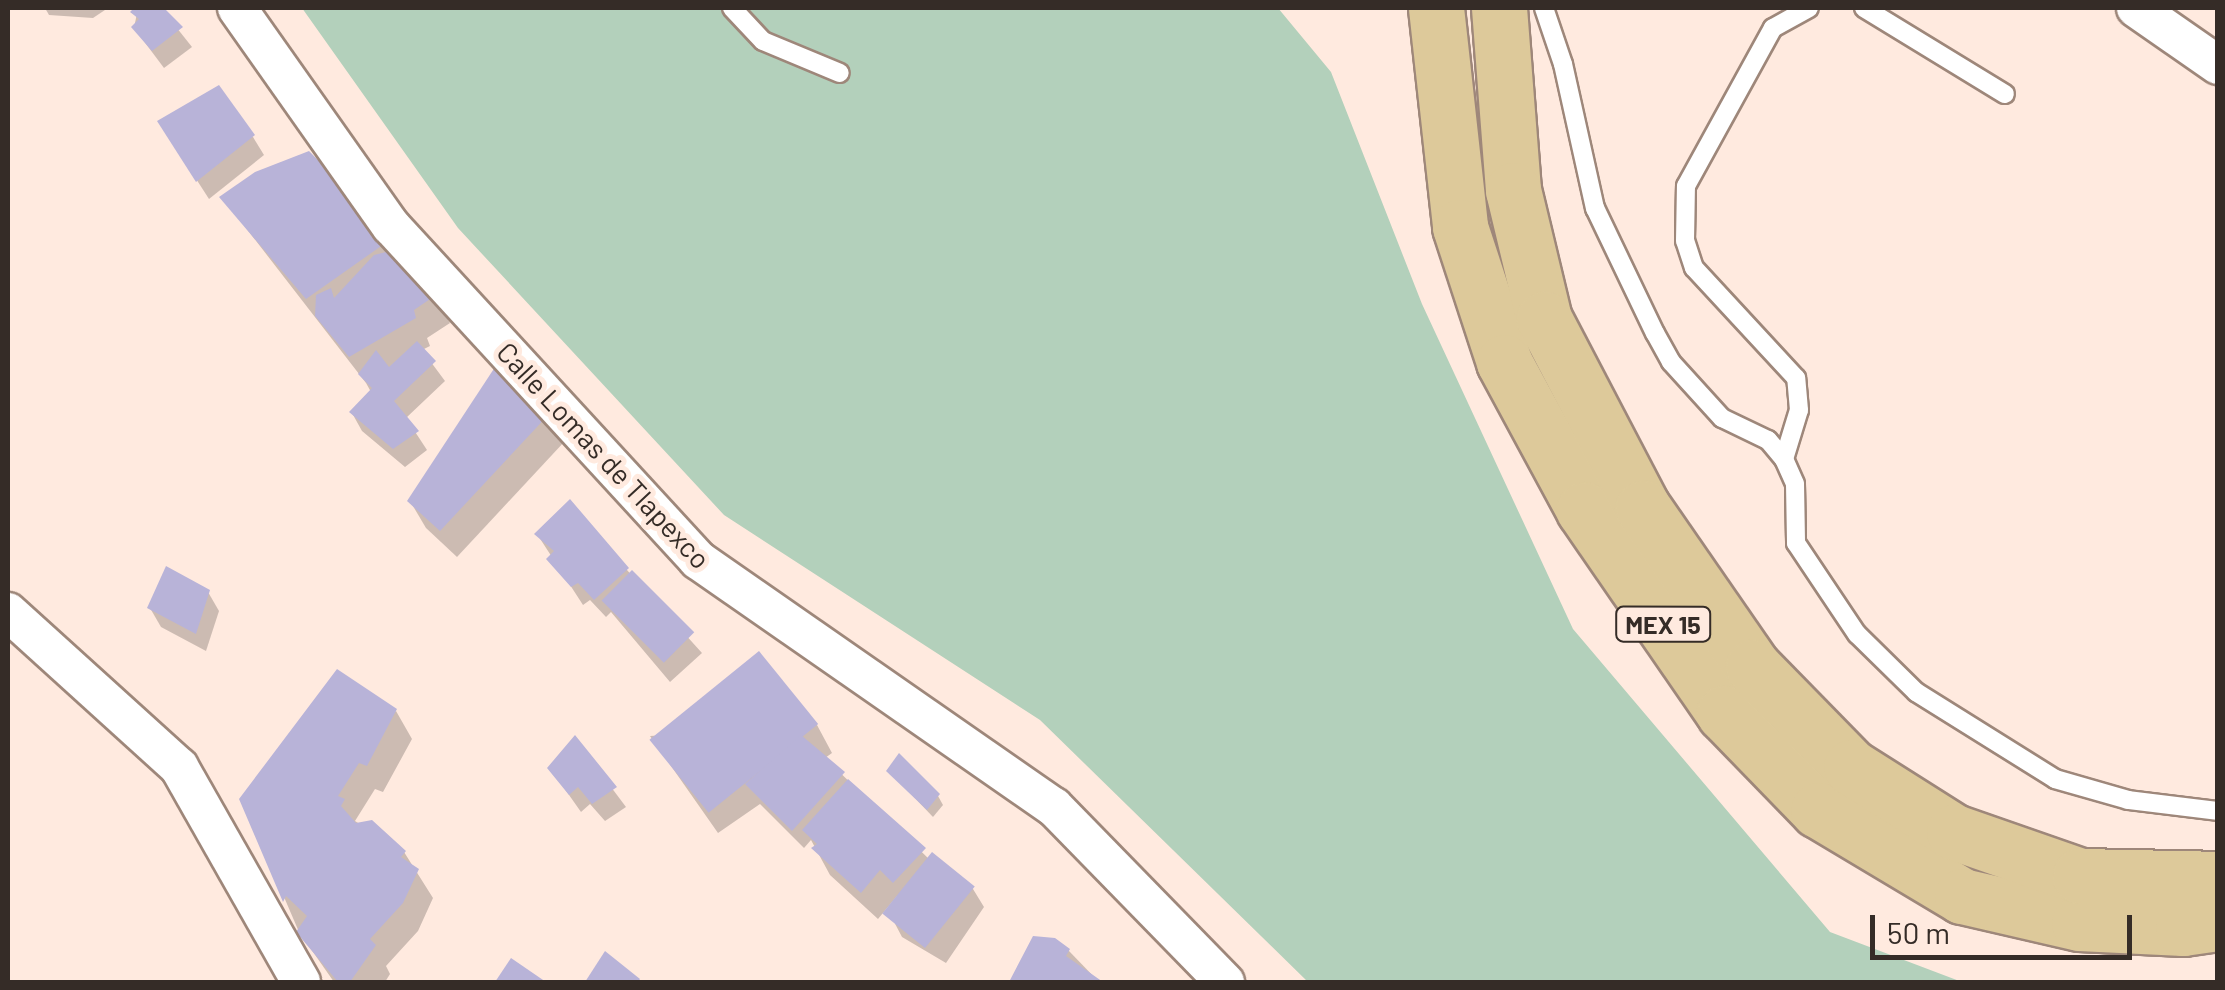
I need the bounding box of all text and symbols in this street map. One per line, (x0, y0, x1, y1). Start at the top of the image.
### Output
street label: Calle Lomas de Tlapexco (490, 335, 718, 575)
road number: MEX 15 (1613, 604, 1713, 644)
scale bar (1875, 895, 2138, 957)
text: 50 m (1887, 914, 1950, 950)

